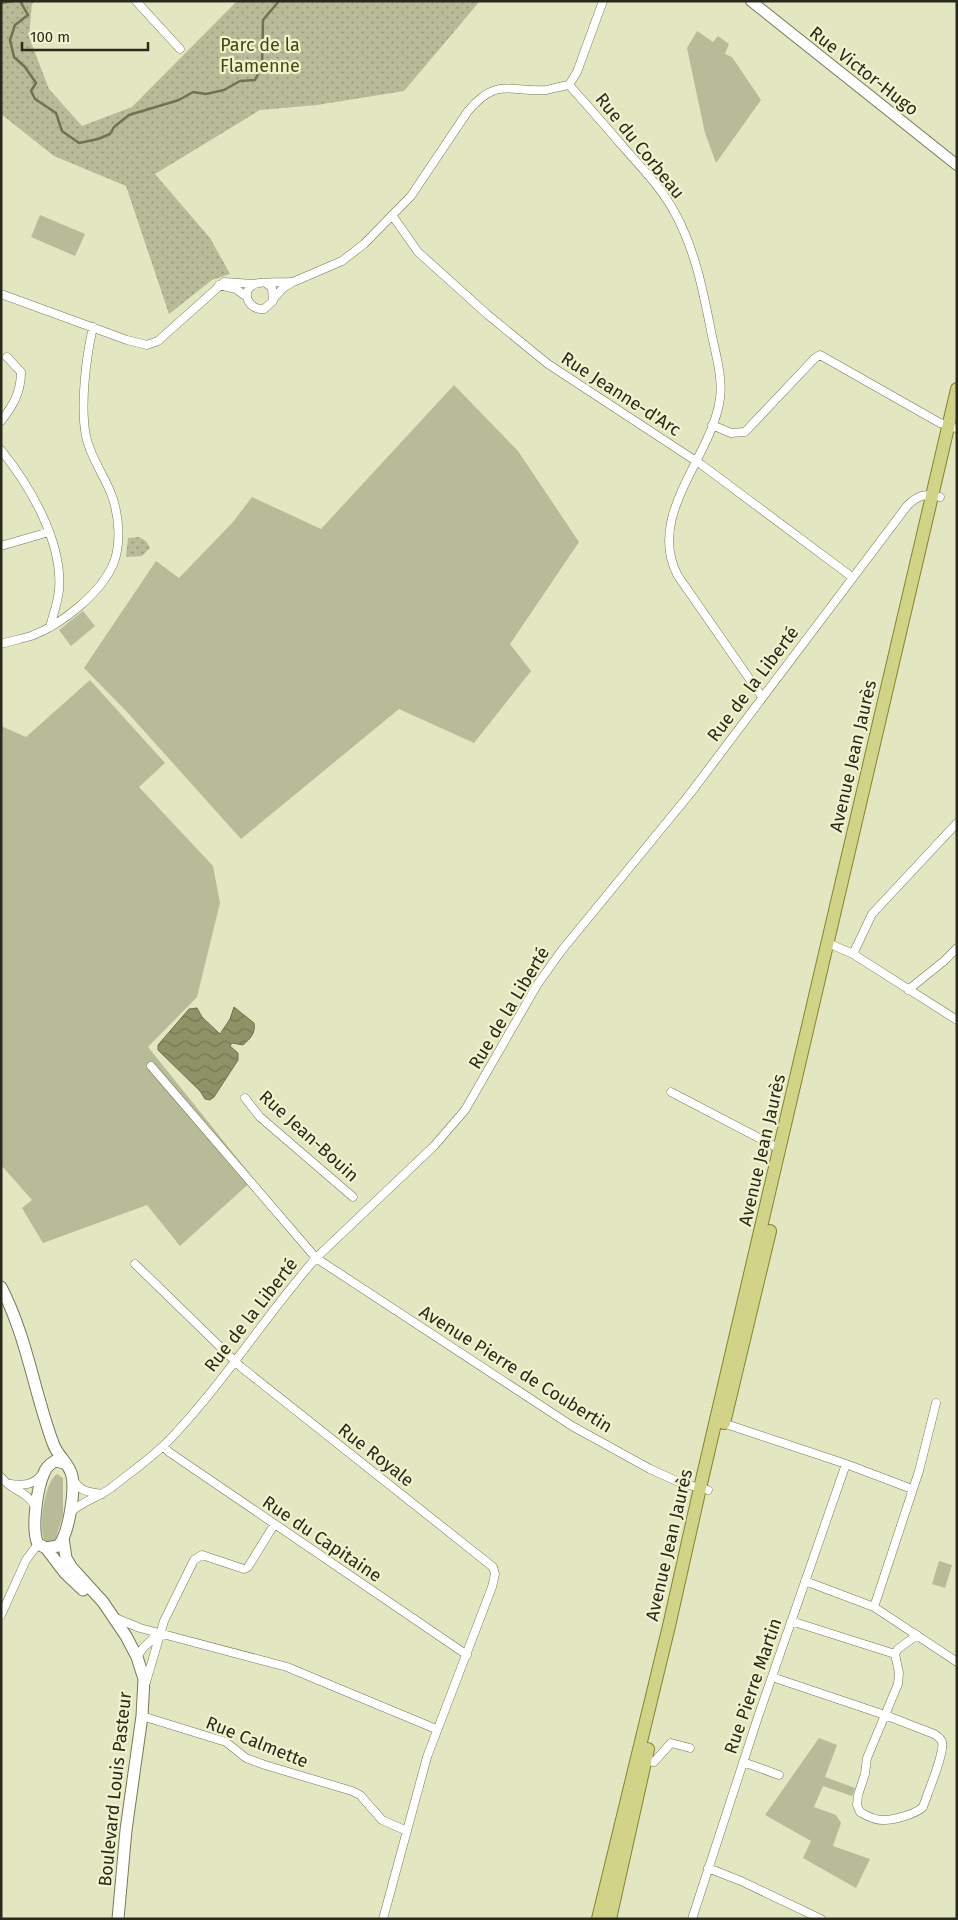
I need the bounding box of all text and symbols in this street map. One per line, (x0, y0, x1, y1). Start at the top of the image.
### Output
scale bar (22, 20, 149, 52)
street label: Rue Victor-Hugo (805, 22, 923, 120)
text: 100 m (30, 28, 70, 46)
park label: Parc de la Flamenne (220, 34, 300, 77)
street label: Rue du Corbeau (591, 89, 689, 203)
street label: Rue Jeanne-d'Arc (557, 347, 685, 441)
street label: Rue de la Liberté (703, 622, 803, 746)
street label: Avenue Jean Jaurès (825, 678, 881, 834)
street label: Rue de la Liberté (464, 943, 554, 1073)
street label: Avenue Jean Jaurès (734, 1072, 790, 1228)
street label: Rue Jean-Bouin (255, 1086, 363, 1186)
street label: Rue de la Liberté (200, 1254, 302, 1376)
street label: Avenue Pierre de Coubertin (415, 1300, 617, 1438)
street label: Rue Royale (334, 1419, 418, 1491)
street label: Avenue Jean Jaurès (641, 1467, 697, 1623)
street label: Rue du Capitaine (258, 1491, 386, 1587)
street label: Rue Pierre Martin (719, 1615, 787, 1757)
street label: Boulevard Louis Pasteur (94, 1690, 136, 1888)
street label: Rue Calmette (203, 1711, 311, 1773)

